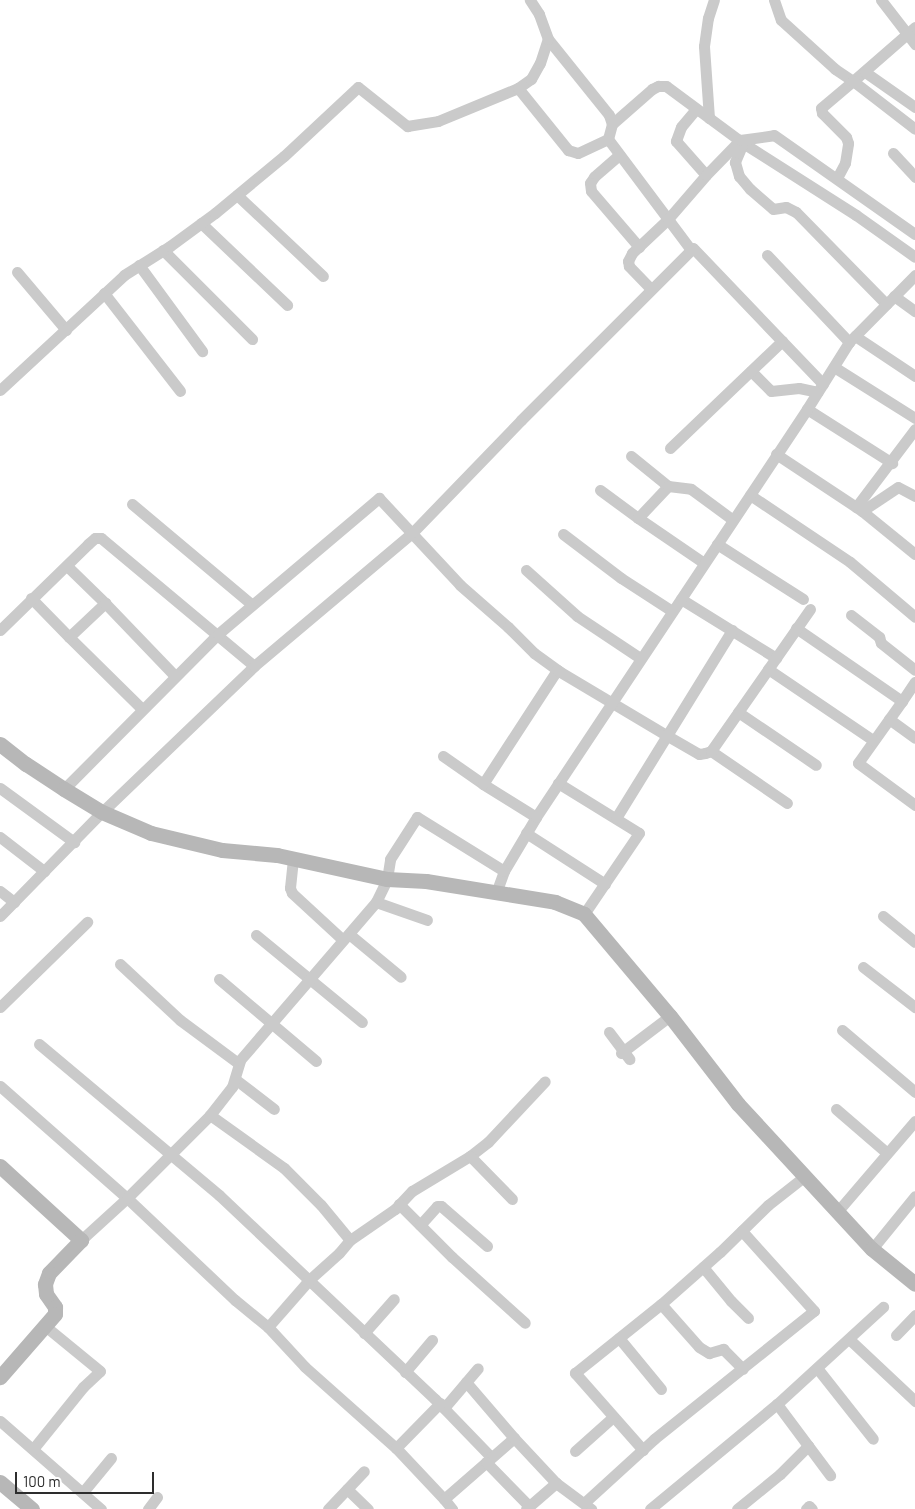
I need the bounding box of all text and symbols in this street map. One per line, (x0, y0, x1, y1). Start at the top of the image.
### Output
scale bar (18, 1462, 156, 1494)
text: 100 m (23, 1472, 61, 1490)

